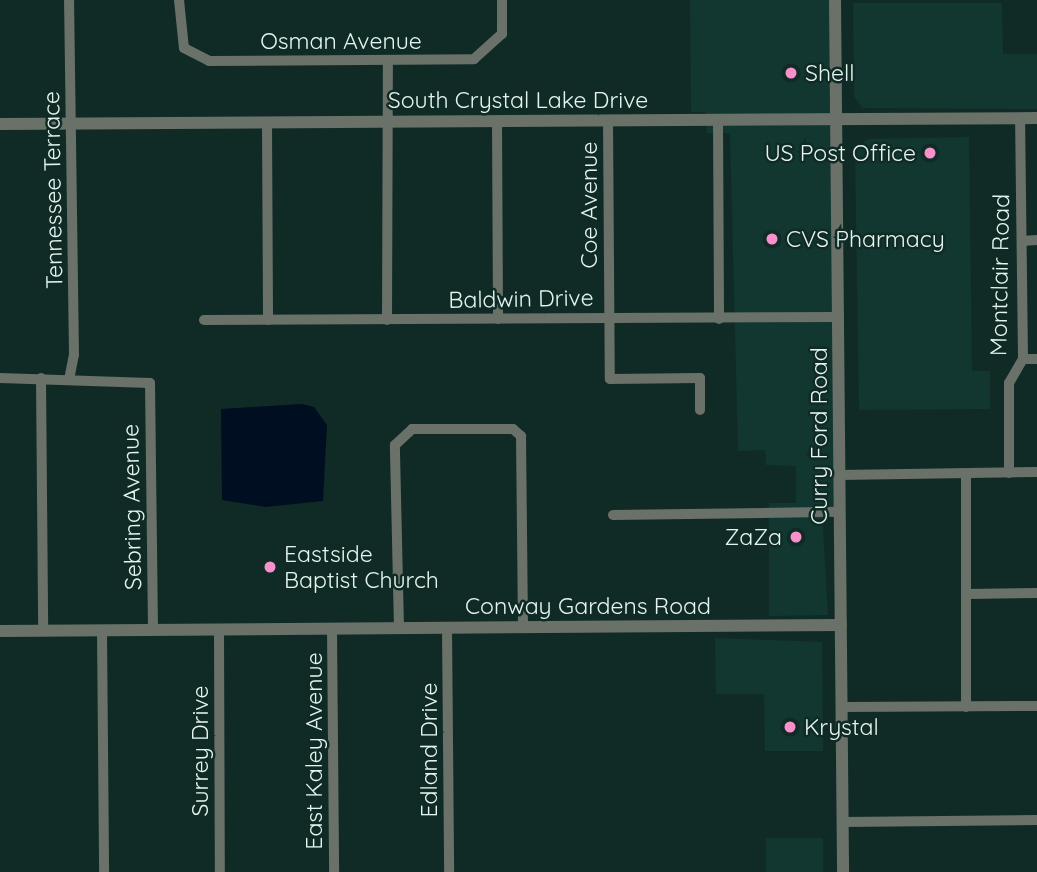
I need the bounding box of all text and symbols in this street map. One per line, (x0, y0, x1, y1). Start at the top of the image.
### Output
street label: Osman Avenue (260, 27, 422, 55)
place label: Shell (805, 59, 855, 87)
marker: Shell (783, 65, 799, 81)
street label: South Crystal Lake Drive (388, 86, 648, 114)
street label: Tennessee Terrace (37, 91, 69, 289)
place label: US Post Office (764, 139, 916, 167)
street label: Coe Avenue (575, 142, 603, 268)
marker: US Post Office (922, 145, 938, 161)
street label: Montclair Road (985, 194, 1015, 356)
place label: CVS Pharmacy (786, 225, 945, 253)
marker: CVS Pharmacy (764, 231, 780, 247)
street label: Baldwin Drive (448, 284, 594, 314)
street label: Curry Ford Road (805, 347, 833, 525)
street label: Sebring Avenue (117, 424, 147, 590)
place label: ZaZa (725, 523, 782, 551)
marker: ZaZa (788, 529, 804, 545)
place label: Eastside Baptist Church (284, 540, 439, 594)
marker: Eastside Baptist Church (262, 559, 278, 575)
street label: Conway Gardens Road (465, 592, 711, 620)
street label: East Kaley Avenue (300, 652, 328, 850)
street label: Edland Drive (415, 683, 443, 817)
street label: Surrey Drive (186, 686, 214, 816)
place label: Krystal (804, 713, 879, 741)
marker: Krystal (782, 719, 798, 735)

